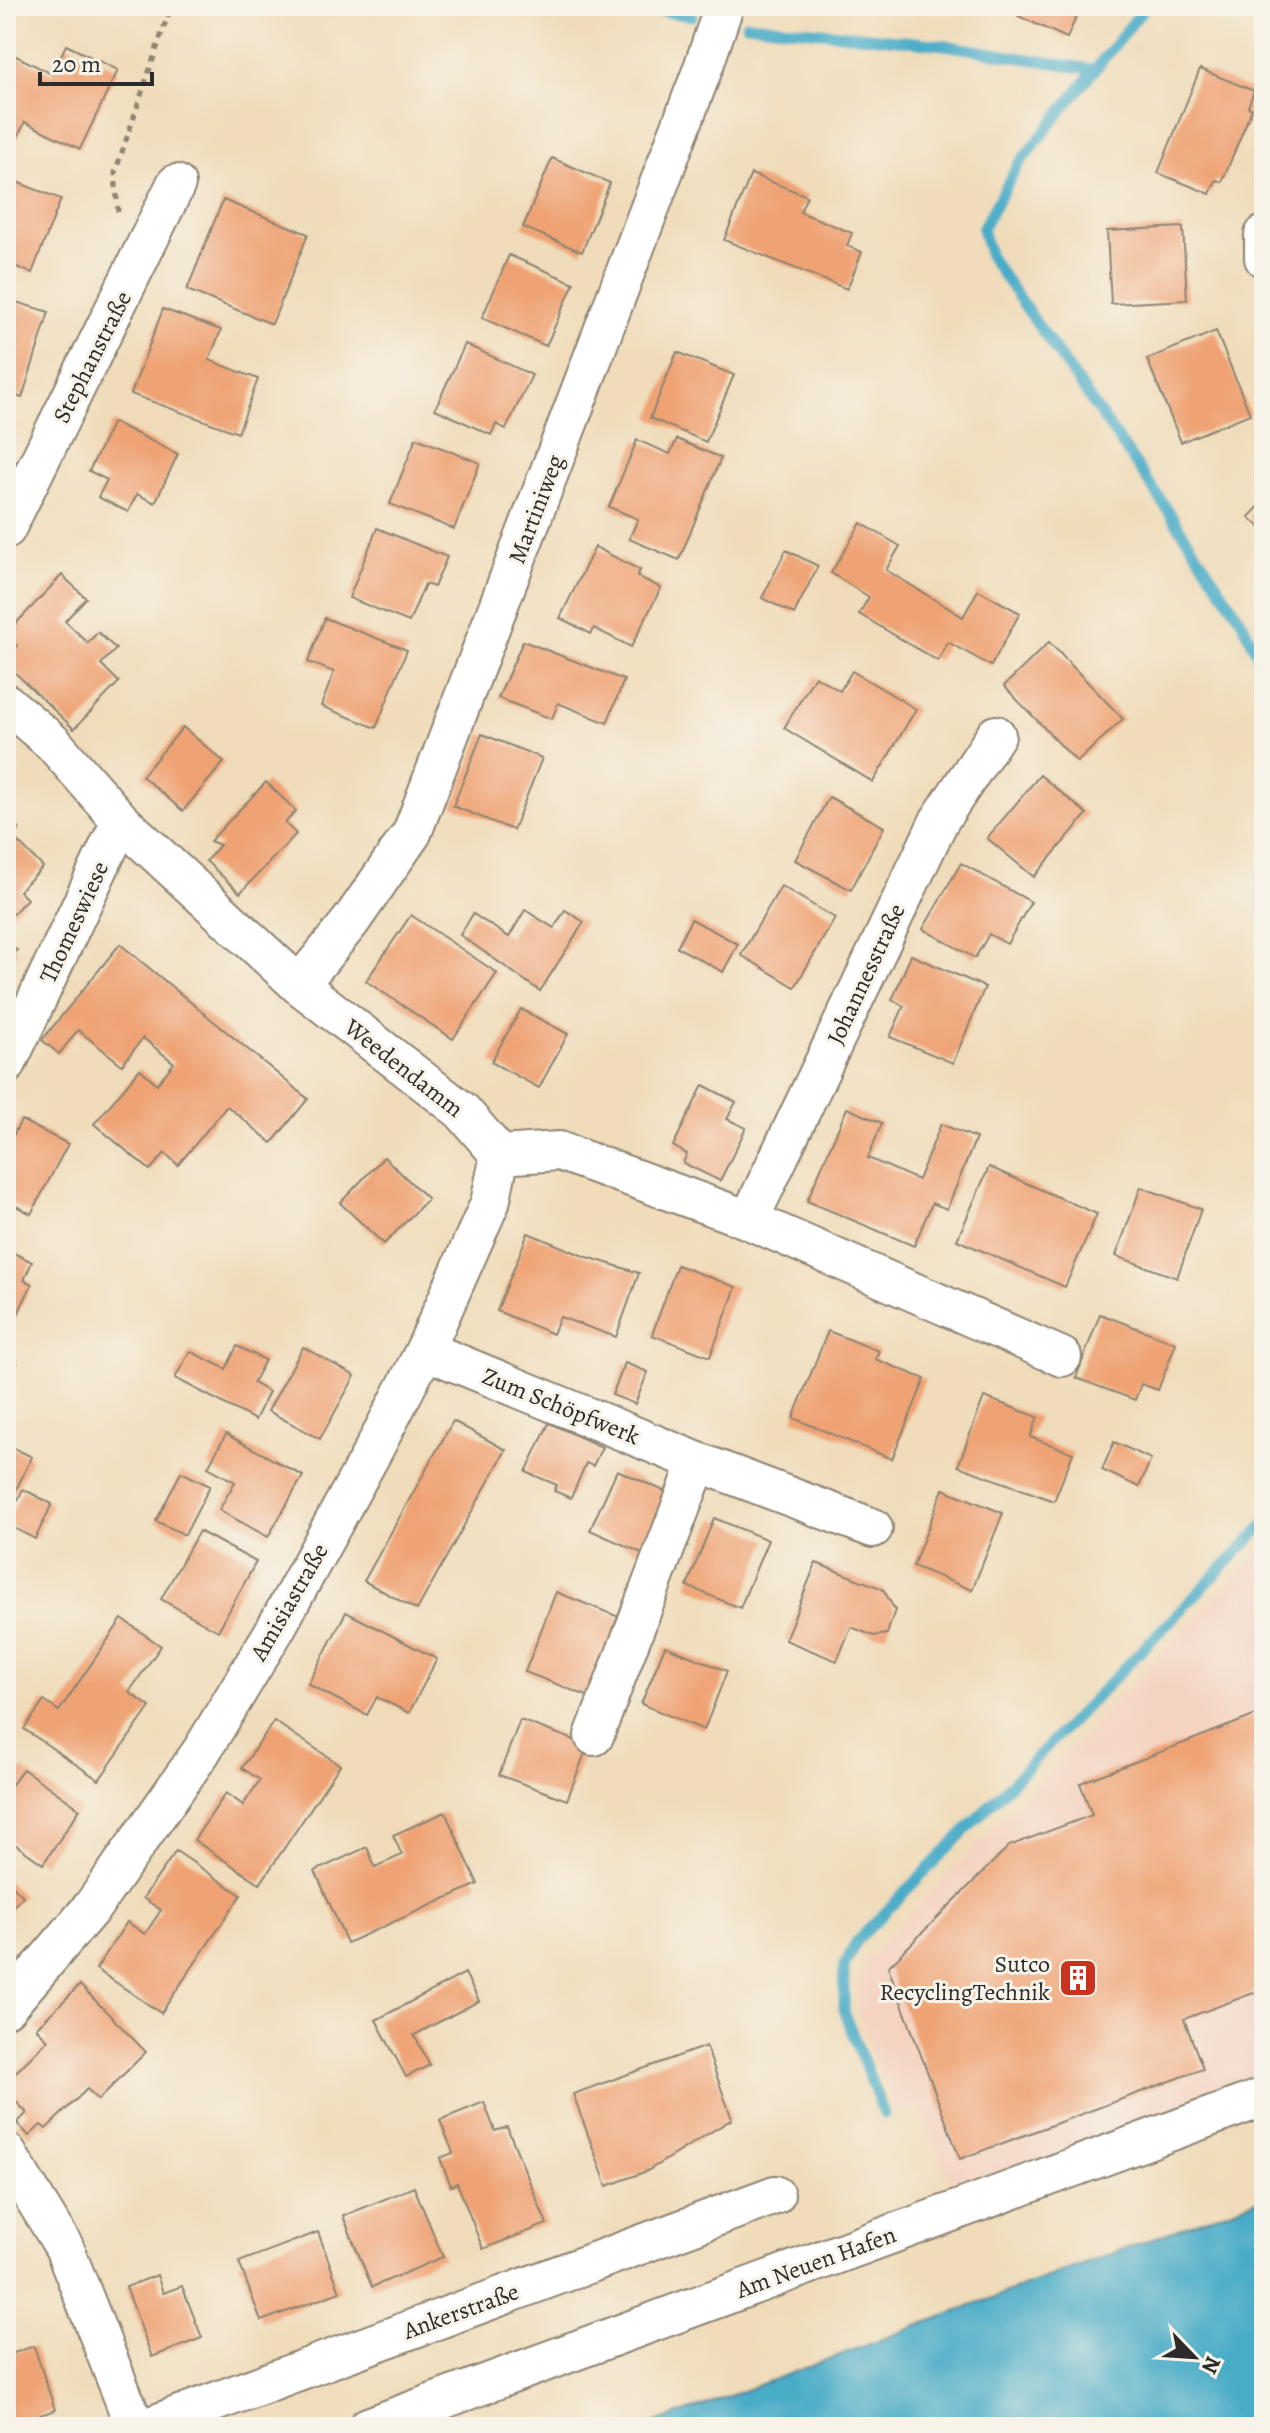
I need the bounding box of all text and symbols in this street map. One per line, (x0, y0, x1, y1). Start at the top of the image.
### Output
scale bar (40, 36, 152, 86)
text: 20 m (52, 48, 101, 80)
street label: Stephanstraße (45, 286, 139, 428)
street label: Martiniweg (501, 450, 571, 568)
street label: Thomeswiese (32, 856, 116, 988)
street label: Johannesstraße (819, 898, 913, 1050)
street label: Weedendamm (337, 1011, 470, 1125)
street label: Zum Schöpfwerk (477, 1360, 645, 1452)
street label: Amisiastraße (242, 1537, 335, 1667)
place label: Sutco RecyclingTechnik (880, 1948, 1050, 2008)
building icon: Sutco RecyclingTechnik (1057, 1957, 1099, 1999)
street label: Am Neuen Hafen (731, 2218, 900, 2306)
street label: Ankerstraße (398, 2275, 523, 2347)
north arrow (1154, 2317, 1234, 2397)
text: N (1194, 2351, 1228, 2379)

